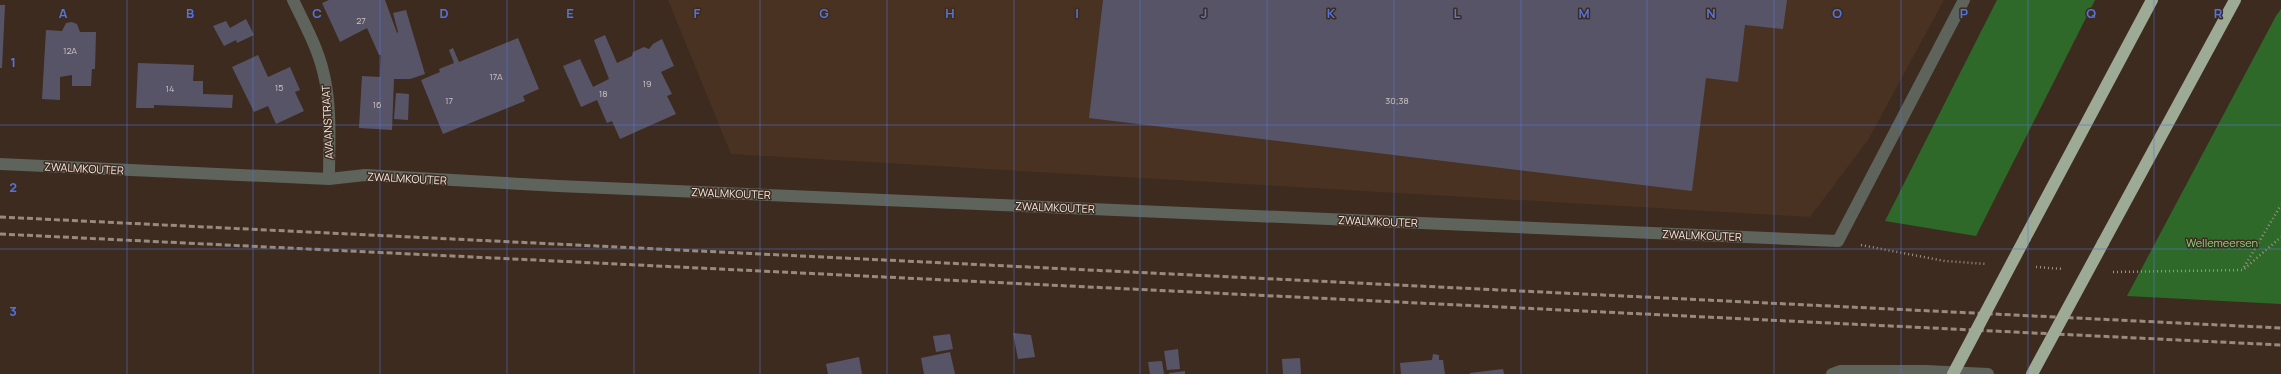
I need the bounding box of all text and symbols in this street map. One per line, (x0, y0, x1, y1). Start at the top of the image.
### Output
text: A (59, 4, 68, 22)
text: B (186, 4, 194, 22)
text: C (312, 4, 322, 22)
text: D (439, 4, 449, 22)
text: E (566, 4, 574, 22)
text: F (694, 4, 701, 22)
text: G (819, 4, 829, 22)
text: H (945, 4, 955, 22)
text: I (1075, 4, 1079, 22)
text: J (1201, 4, 1207, 22)
text: K (1327, 4, 1336, 22)
text: L (1454, 4, 1461, 22)
text: M (1578, 4, 1590, 22)
text: N (1706, 4, 1716, 22)
text: O (1832, 4, 1842, 22)
text: P (1960, 4, 1968, 22)
text: Q (2086, 4, 2096, 22)
text: R (2214, 4, 2223, 22)
house number: 27 (356, 14, 366, 27)
house number: 12A (63, 44, 77, 57)
text: 1 (10, 53, 16, 71)
house number: 17A (489, 70, 503, 83)
house number: 19 (642, 77, 652, 90)
house number: 15 (275, 81, 283, 94)
house number: 14 (166, 82, 174, 95)
street label: AVAANSTRAAT (318, 84, 336, 160)
house number: 18 (599, 87, 607, 100)
house number: 17 (445, 94, 453, 107)
house number: 30;38 (1385, 94, 1409, 107)
house number: 16 (372, 98, 382, 111)
street label: ZWALMKOUTER (44, 158, 124, 178)
street label: ZWALMKOUTER (367, 168, 447, 188)
text: 2 (9, 178, 17, 196)
street label: ZWALMKOUTER (691, 184, 771, 202)
street label: ZWALMKOUTER (1015, 198, 1095, 216)
street label: ZWALMKOUTER (1338, 212, 1418, 230)
street label: ZWALMKOUTER (1662, 226, 1742, 244)
park label: Wellemeersen (2186, 235, 2258, 250)
text: 3 (9, 302, 17, 320)

